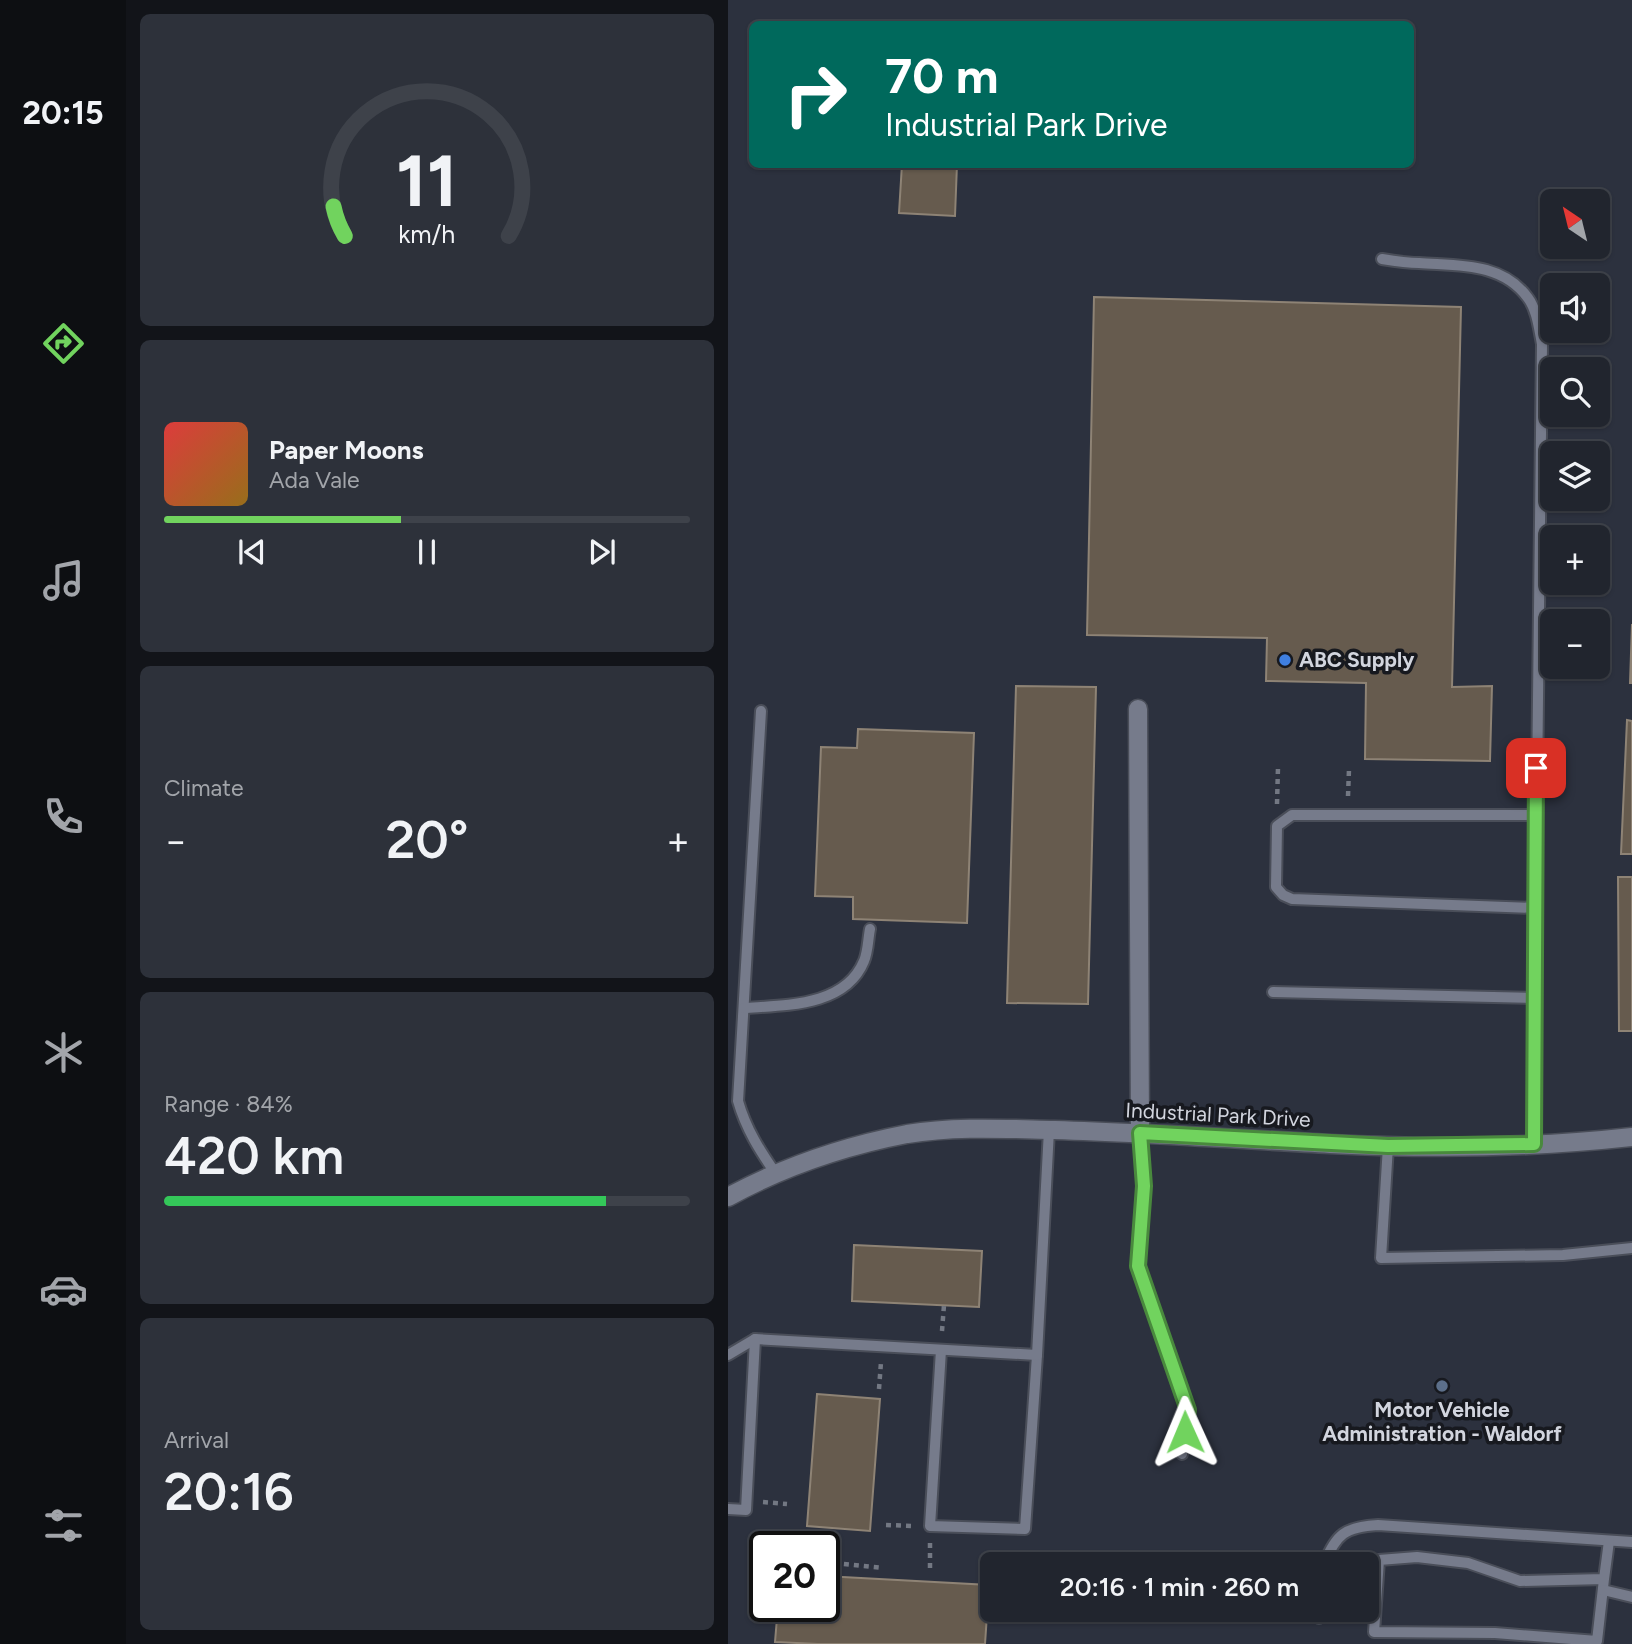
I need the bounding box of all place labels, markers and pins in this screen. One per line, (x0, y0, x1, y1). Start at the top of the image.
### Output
place label: ABC Supply (1299, 647, 1415, 672)
marker: ABC Supply (1277, 652, 1293, 668)
pin (1506, 738, 1566, 798)
marker: Motor Vehicle Administration - Waldorf (1434, 1378, 1450, 1394)
place label: Motor Vehicle Administration - Waldorf (1322, 1397, 1563, 1446)

